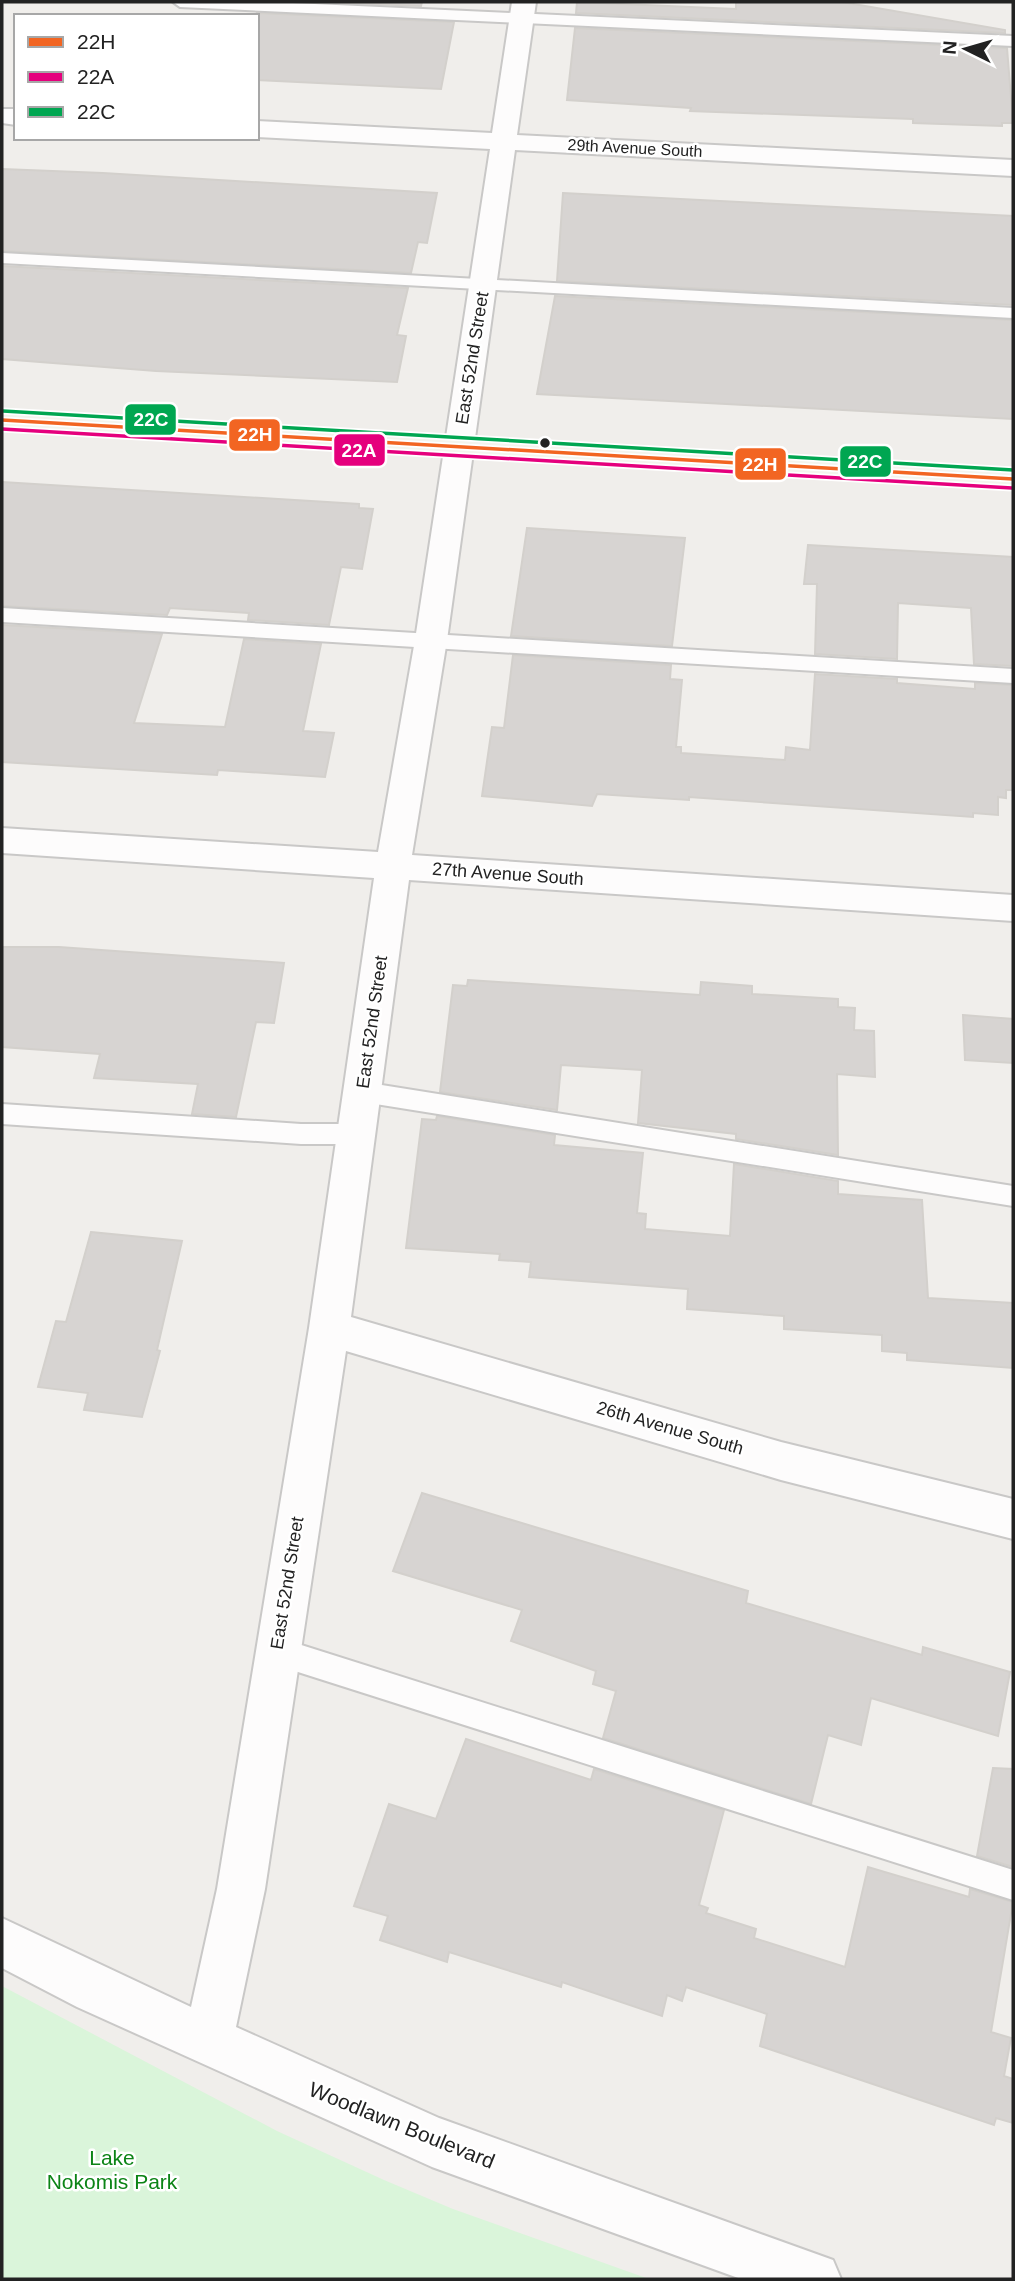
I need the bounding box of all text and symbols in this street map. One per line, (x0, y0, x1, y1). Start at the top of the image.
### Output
legend (14, 14, 259, 140)
north arrow (931, 14, 1001, 84)
text: 22H (77, 30, 116, 53)
text: N (939, 40, 961, 55)
text: 22A (77, 65, 114, 88)
text: 22C (77, 100, 116, 123)
street label: 29th Avenue South (567, 136, 703, 160)
street label: East 52nd Street (452, 290, 492, 426)
line badge: 22C (124, 403, 177, 436)
text: 22C (134, 409, 169, 430)
line badge: 22H (228, 418, 281, 452)
text: 22H (238, 424, 272, 445)
line badge: 22A (333, 433, 386, 467)
unlabelled marker (538, 436, 552, 450)
text: 22A (342, 440, 377, 461)
line badge: 22C (839, 445, 892, 478)
line badge: 22H (734, 447, 787, 481)
text: 22C (848, 451, 883, 472)
text: 22H (743, 454, 777, 475)
street label: 27th Avenue South (432, 859, 584, 889)
street label: East 52nd Street (353, 954, 391, 1090)
street label: 26th Avenue South (594, 1397, 746, 1459)
street label: East 52nd Street (267, 1515, 307, 1651)
street label: Woodlawn Boulevard (306, 2077, 498, 2173)
park label: Lake Nokomis Park (47, 2146, 178, 2193)

